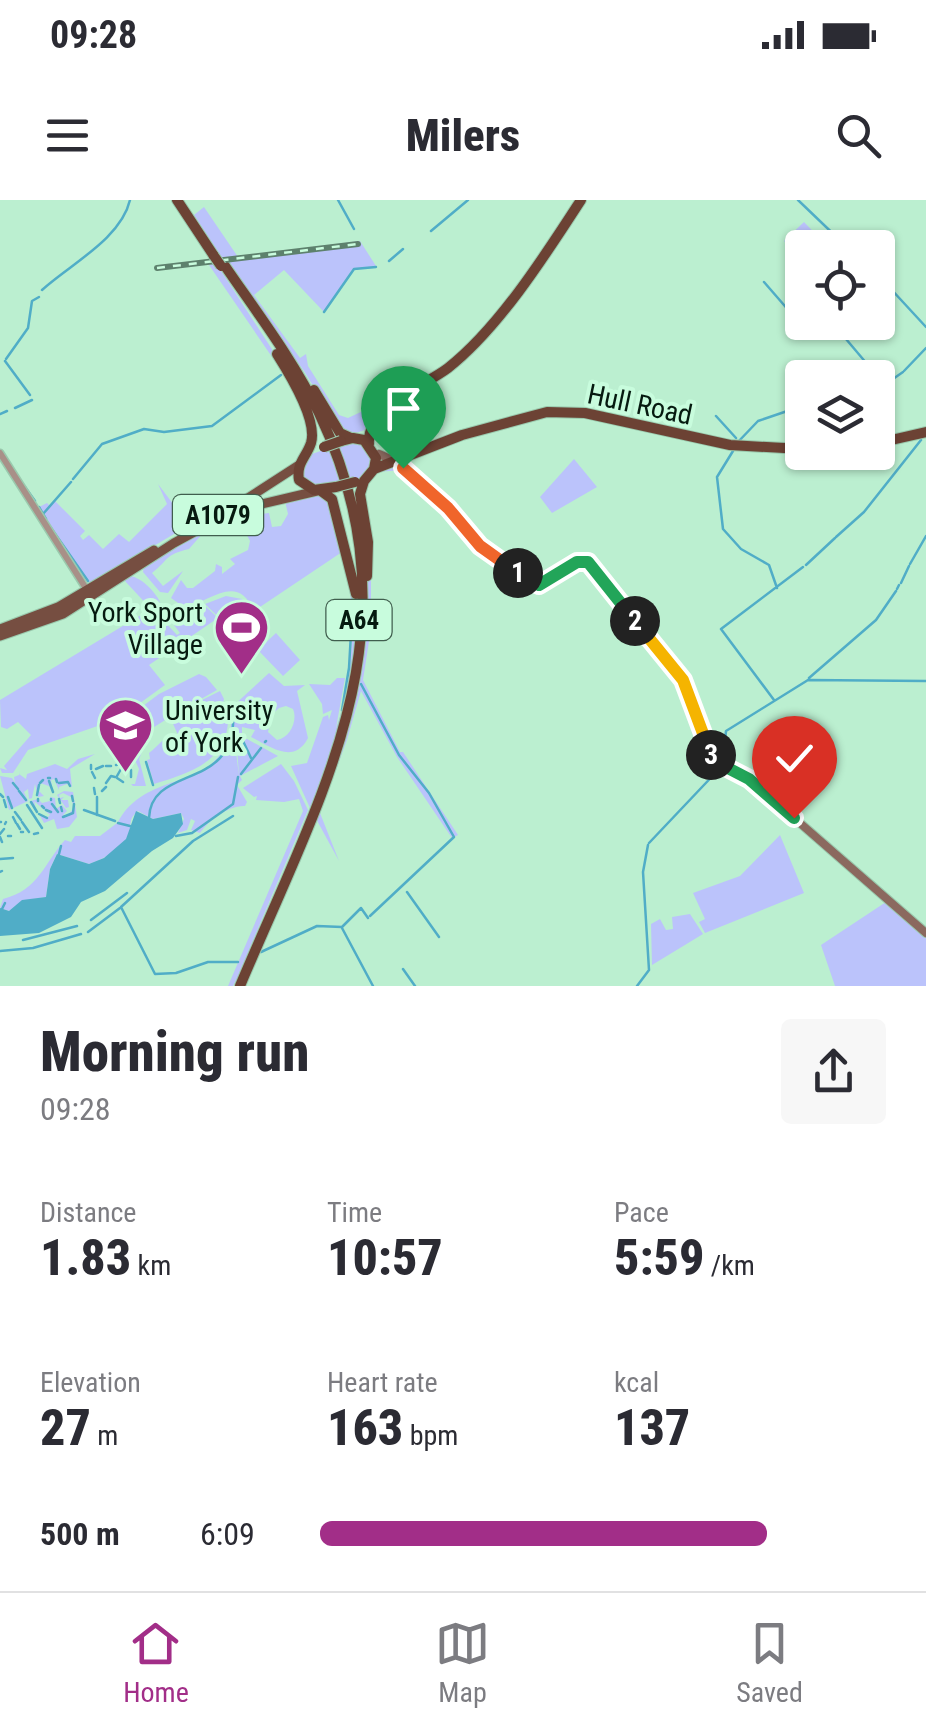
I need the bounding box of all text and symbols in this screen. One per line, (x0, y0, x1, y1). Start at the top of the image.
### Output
text: 09:28 (50, 13, 137, 57)
icon: menu (40, 108, 95, 163)
icon: search (831, 108, 886, 163)
text: Milers (406, 109, 520, 162)
map controls (785, 230, 895, 470)
button: locate (785, 230, 895, 340)
button: layers (785, 360, 895, 470)
pin (361, 366, 446, 469)
street label: Hull Road (584, 377, 695, 432)
icon: arrive (376, 381, 431, 436)
road number: A1079 (173, 495, 263, 535)
pin: 1 (493, 548, 543, 598)
text: 1 (511, 556, 525, 589)
place label: York Sport Village (88, 596, 203, 661)
pin: 2 (610, 596, 660, 646)
sports icon: York Sport Village (212, 598, 272, 677)
road number: A64 (326, 600, 392, 640)
text: 2 (628, 604, 642, 637)
place label: University of York (165, 694, 274, 759)
school or university icon: University of York (96, 696, 156, 775)
pin (752, 716, 837, 819)
pin: 3 (686, 730, 736, 780)
icon: check (767, 731, 822, 786)
text: 3 (704, 738, 718, 771)
button: share (781, 1019, 886, 1124)
text: Morning run (40, 1020, 309, 1084)
text: 09:28 (40, 1090, 111, 1128)
text: Distance (40, 1196, 137, 1229)
text: Time (327, 1196, 382, 1229)
text: Pace (614, 1196, 669, 1229)
text: 1.83 (40, 1229, 131, 1287)
text: 10:57 (327, 1229, 443, 1287)
text: 5:59 (614, 1229, 704, 1287)
text: km (131, 1249, 171, 1282)
text: /km (704, 1249, 755, 1282)
text: Elevation (40, 1366, 141, 1399)
text: Heart rate (327, 1366, 438, 1399)
text: kcal (614, 1366, 659, 1399)
text: 27 (40, 1399, 91, 1457)
text: 163 (327, 1399, 403, 1457)
text: 137 (614, 1399, 690, 1457)
text: m (91, 1419, 118, 1452)
text: bpm (403, 1419, 458, 1452)
text: 500 m (40, 1515, 120, 1553)
text: 6:09 (200, 1515, 255, 1553)
tab: Home (123, 1616, 189, 1709)
tab: Map (435, 1616, 490, 1709)
tab: Saved (736, 1616, 803, 1709)

